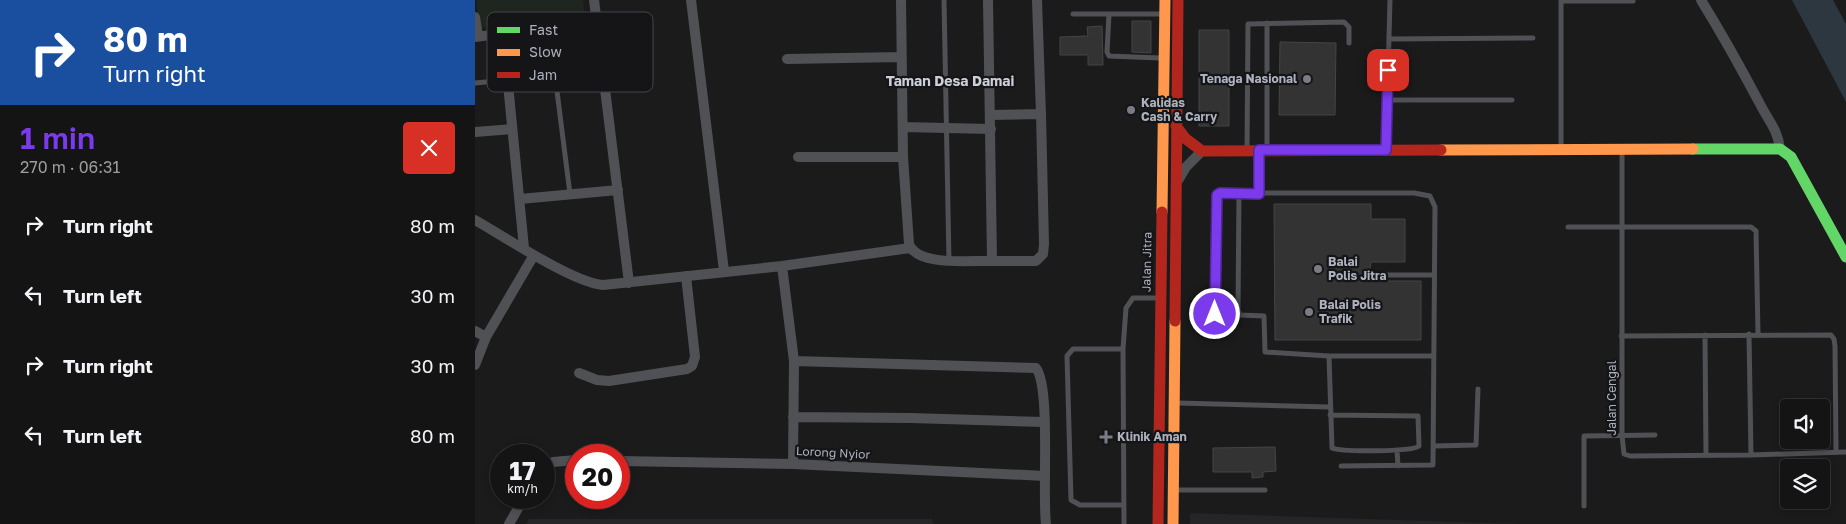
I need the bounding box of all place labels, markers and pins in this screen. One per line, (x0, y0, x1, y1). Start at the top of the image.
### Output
pin (1367, 49, 1409, 91)
place label: Tenaga Nasional (1200, 71, 1297, 86)
marker: Tenaga Nasional (1301, 73, 1313, 85)
place label: Kalidas Cash & Carry (1141, 95, 1218, 124)
marker: Kalidas Cash & Carry (1125, 104, 1137, 116)
place label: Balai Polis Jitra (1328, 254, 1387, 283)
marker: Balai Polis Jitra (1312, 263, 1324, 275)
place label: Balai Polis Trafik (1319, 297, 1381, 326)
marker: Balai Polis Trafik (1303, 306, 1315, 318)
place label: Klinik Aman (1117, 429, 1187, 444)
marker: Klinik Aman (1099, 430, 1113, 444)

